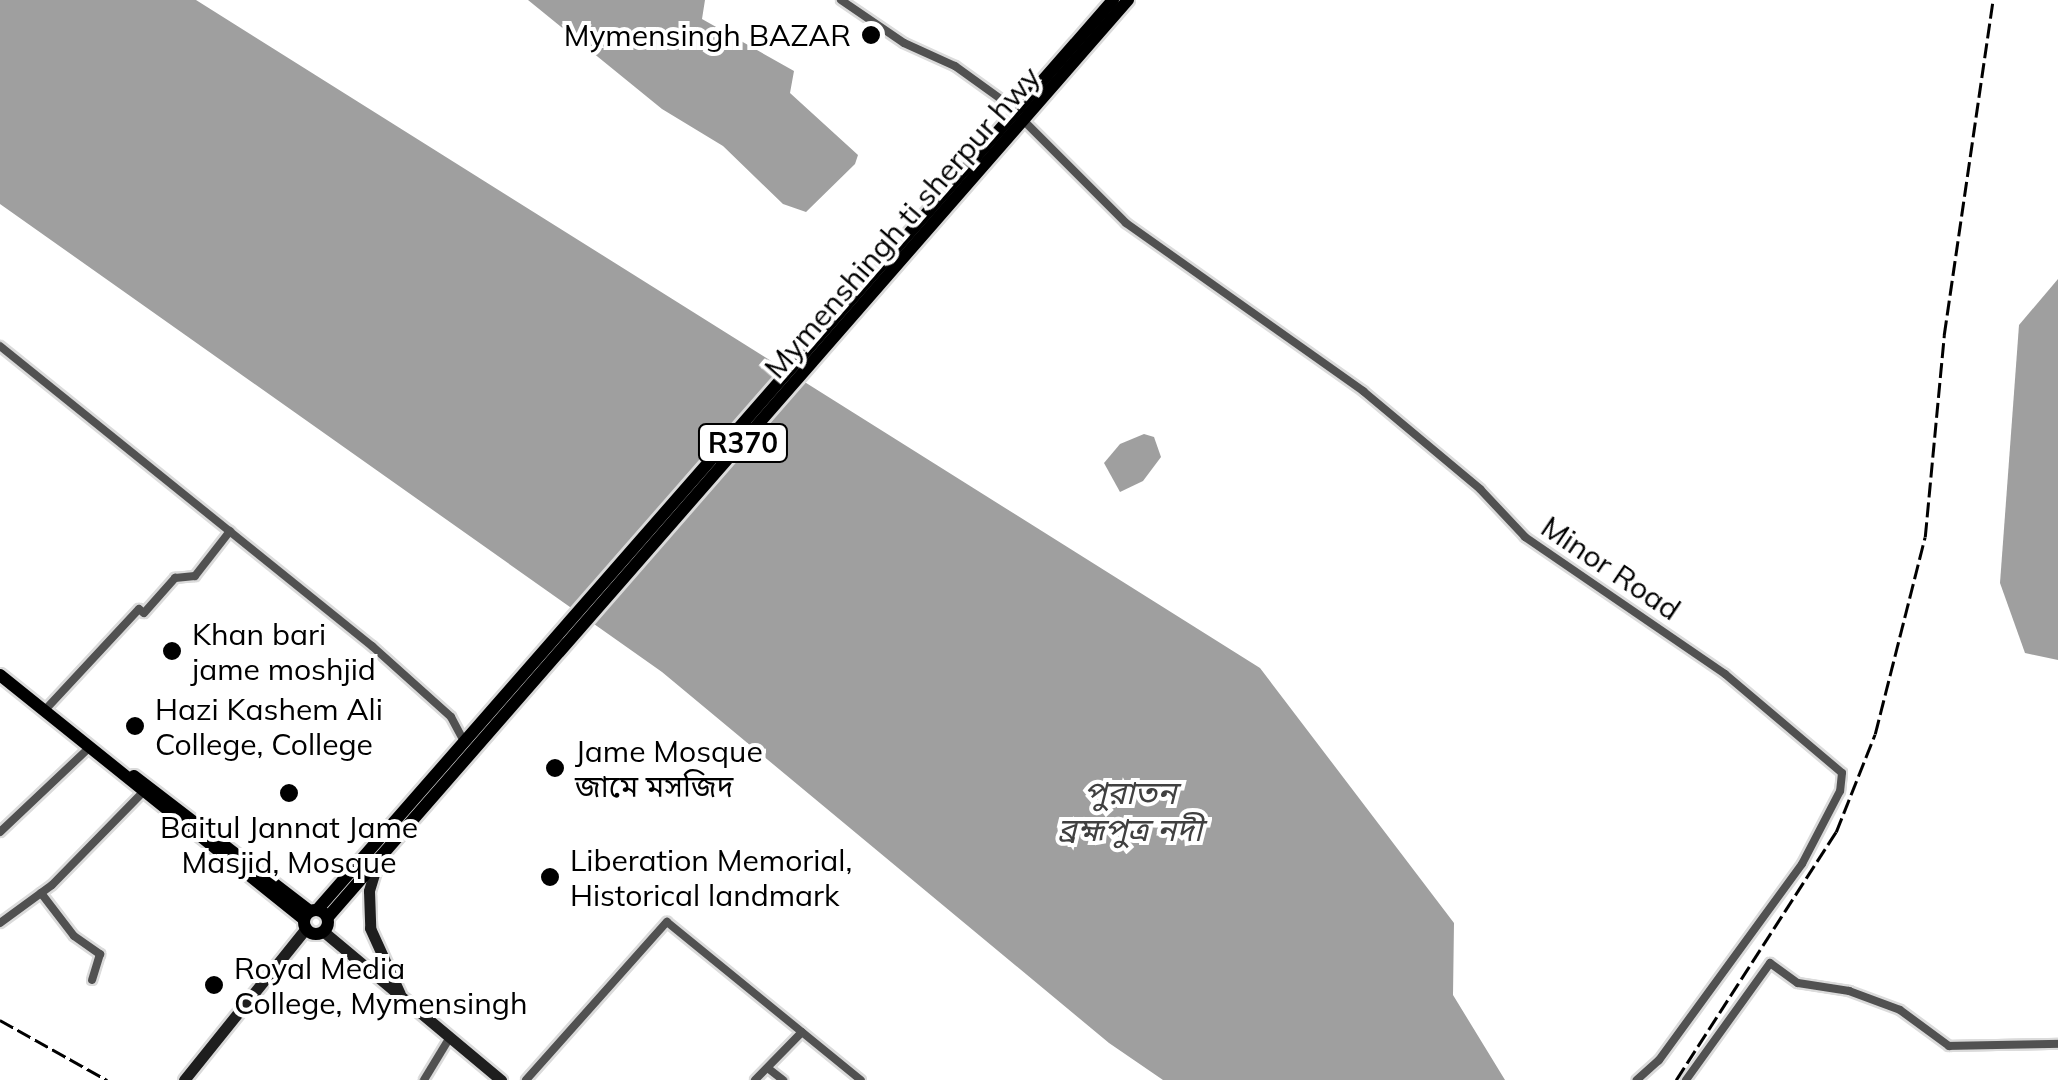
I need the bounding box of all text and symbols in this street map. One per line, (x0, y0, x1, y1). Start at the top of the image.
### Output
place label: Mymensingh BAZAR (564, 17, 851, 53)
marker: Mymensingh BAZAR (860, 24, 882, 46)
street label: Mymenshingh ti sherpur hwy (757, 59, 1047, 385)
road number: R370 (696, 420, 790, 466)
street label: Minor Road (1535, 508, 1687, 628)
place label: Khan bari jame moshjid (192, 616, 376, 686)
marker: Khan bari jame moshjid (161, 640, 183, 662)
place label: Hazi Kashem Ali College, College (155, 691, 383, 762)
marker: Hazi Kashem Ali College, College (124, 715, 146, 737)
place label: Jame Mosque জামে মসজিদ (575, 733, 763, 804)
marker: Jame Mosque জামে মসজিদ (544, 757, 566, 779)
water label: পুরাতন ব্রহ্মপুত্র নদী (1058, 774, 1202, 849)
marker: Baitul Jannat Jame Masjid, Mosque (278, 782, 300, 804)
place label: Baitul Jannat Jame Masjid, Mosque (160, 809, 418, 880)
place label: Liberation Memorial, Historical landmark (570, 842, 852, 912)
marker: Liberation Memorial, Historical landmark (539, 866, 561, 888)
place label: Royal Media College, Mymensingh (234, 950, 527, 1020)
marker: Royal Media College, Mymensingh (203, 974, 225, 996)

